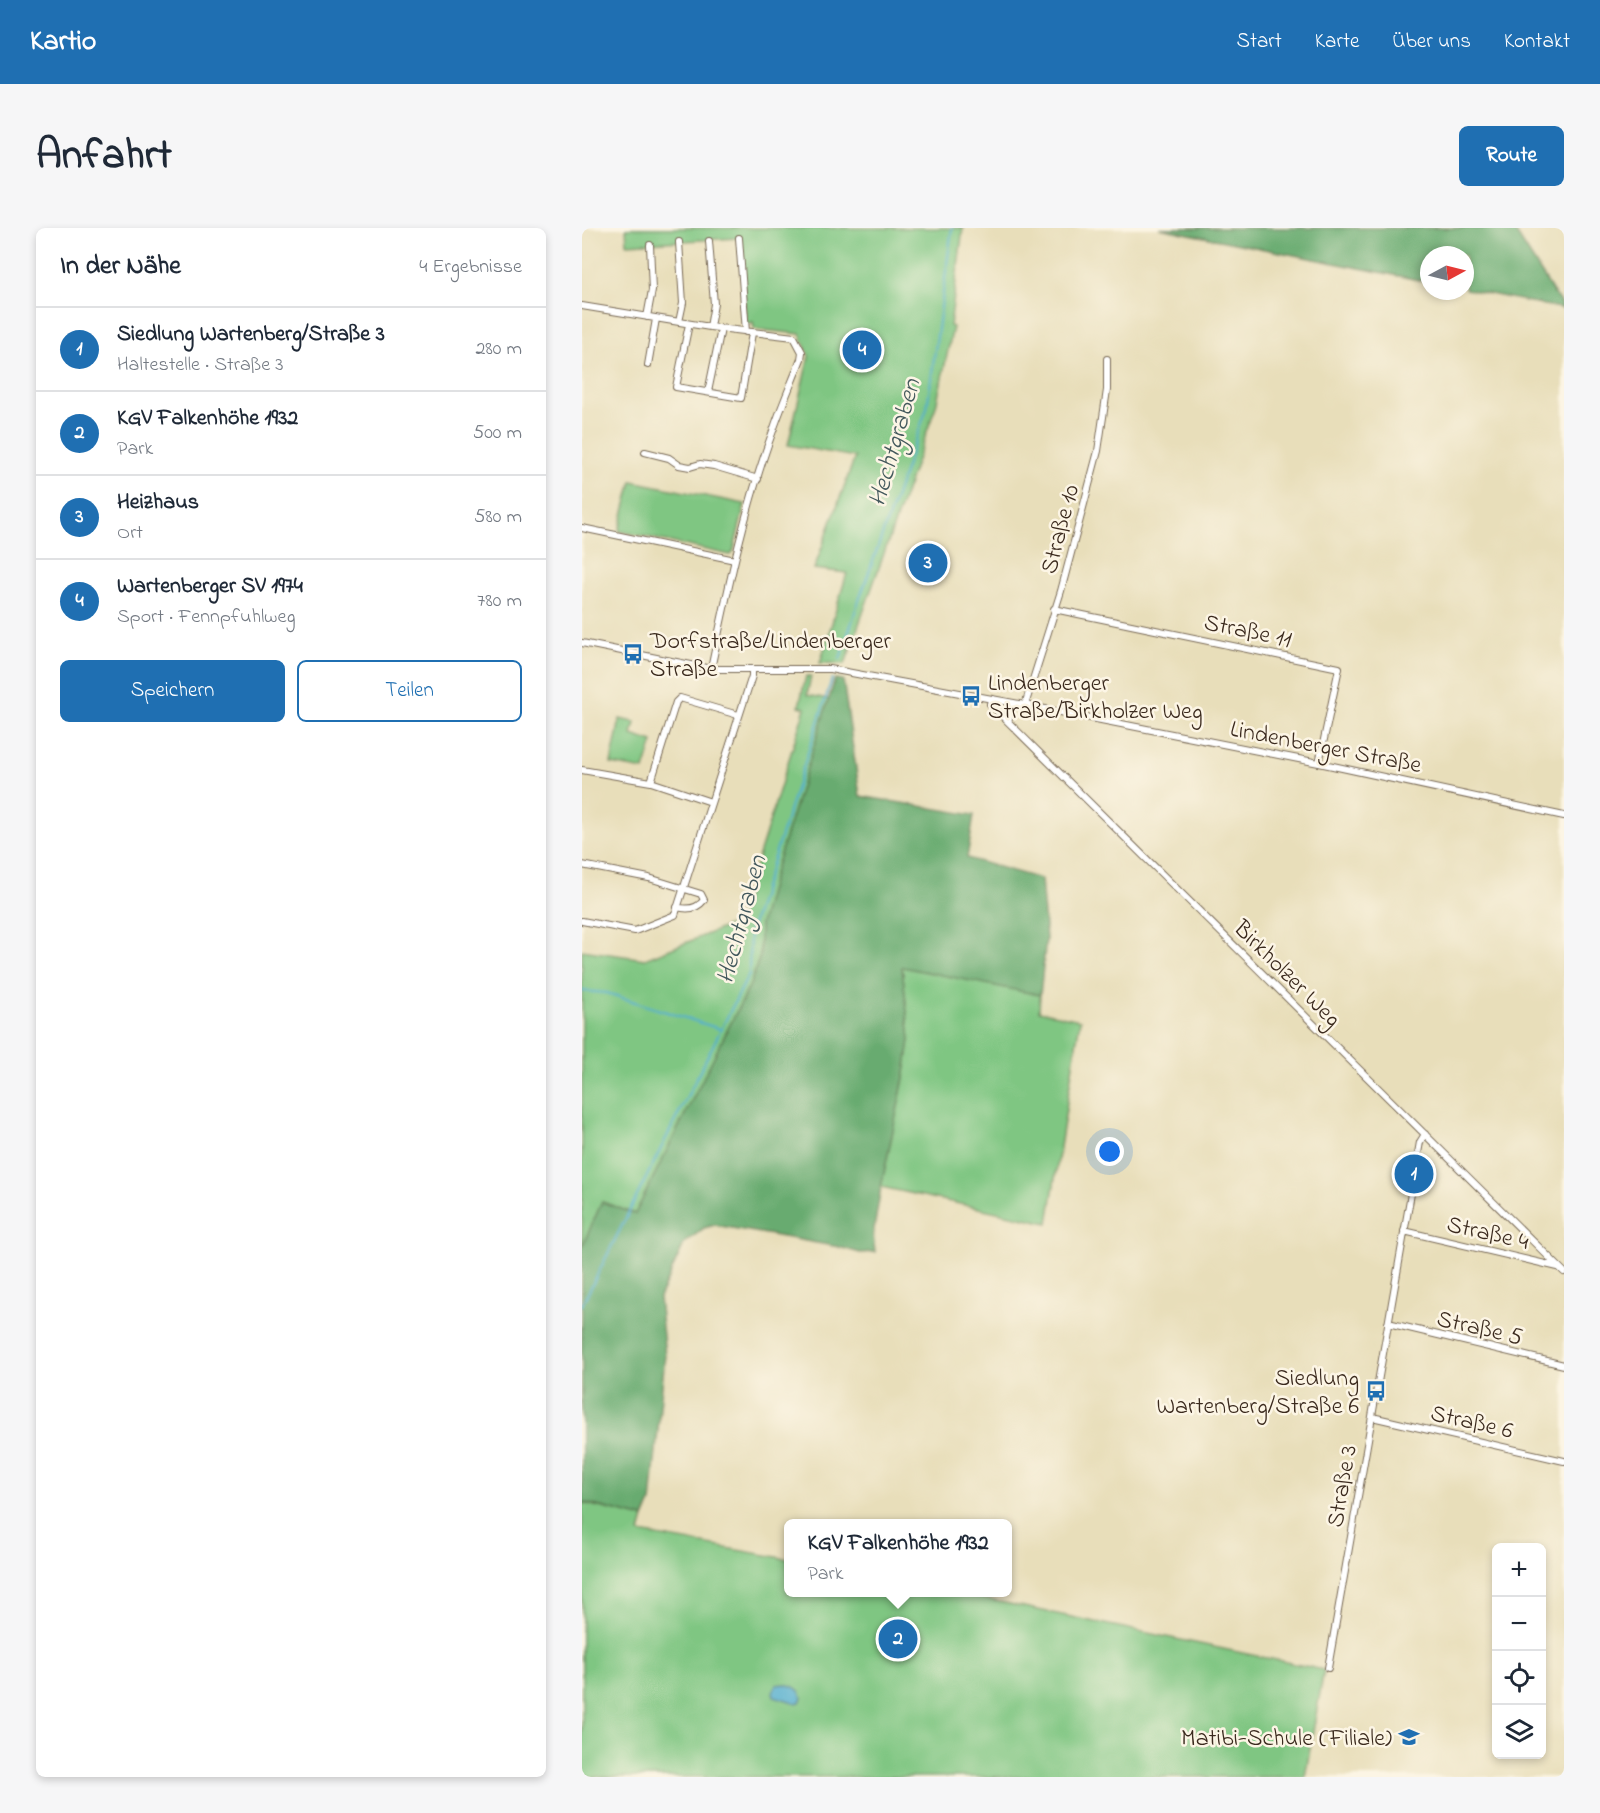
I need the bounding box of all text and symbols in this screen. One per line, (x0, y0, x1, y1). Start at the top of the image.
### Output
text: Kartio (30, 22, 96, 63)
text: Start (1236, 27, 1282, 57)
text: Karte (1315, 27, 1359, 57)
text: Über uns (1392, 27, 1471, 57)
text: Kontakt (1504, 27, 1570, 57)
text: Anfahrt (36, 126, 172, 187)
button: Route (1459, 126, 1564, 186)
north arrow (1420, 246, 1474, 300)
text: In der Nähe (60, 248, 181, 286)
text: 4 Ergebnisse (419, 253, 522, 282)
text: Siedlung Wartenberg/Straße 3 (117, 319, 385, 351)
pin: 4 (842, 328, 882, 372)
text: 1 (76, 335, 83, 364)
text: 280 m (475, 335, 522, 364)
text: Haltestelle · Straße 3 (117, 351, 284, 380)
water label: Hechtgraben (860, 373, 933, 511)
text: KGV Falkenhöhe 1932 (117, 403, 298, 435)
text: 2 (75, 419, 84, 448)
text: 500 m (473, 419, 522, 448)
text: Park (117, 435, 153, 464)
street label: Straße 10 (1033, 481, 1090, 578)
text: Heizhaus (117, 487, 199, 519)
text: 3 (75, 503, 84, 532)
text: 580 m (474, 503, 522, 532)
text: Ort (117, 519, 143, 548)
pin: 3 (908, 540, 948, 586)
text: Wartenberger SV 1974 (117, 571, 303, 603)
text: 4 (75, 587, 84, 616)
text: 780 m (477, 587, 522, 616)
text: Sport · Fennpfuhlweg (117, 603, 295, 632)
street label: Straße 11 (1201, 606, 1295, 659)
place label: Dorfstraße/Lindenberger Straße (649, 625, 892, 688)
bus stop icon: Dorfstraße/Lindenberger Straße (621, 642, 645, 666)
button: Speichern (60, 660, 285, 722)
button: Teilen (297, 660, 522, 722)
place label: Lindenberger Straße/Birkholzer Weg (988, 667, 1203, 730)
bus stop icon: Lindenberger Straße/Birkholzer Weg (959, 684, 983, 708)
street label: Lindenberger Straße (1227, 713, 1424, 784)
water label: Hechtgraben (708, 850, 779, 988)
street label: Birkholzer Weg (1224, 912, 1348, 1037)
your location (1095, 1137, 1124, 1166)
pin: 1 (1394, 1152, 1434, 1196)
street label: Straße 4 (1443, 1208, 1532, 1261)
street label: Straße 5 (1433, 1303, 1526, 1356)
place label: Siedlung Wartenberg/Straße 6 (1157, 1362, 1359, 1425)
bus stop icon: Siedlung Wartenberg/Straße 6 (1364, 1379, 1388, 1403)
street label: Straße 6 (1427, 1397, 1517, 1450)
street label: Straße 3 (1319, 1442, 1368, 1530)
popup (784, 1519, 1012, 1597)
text: KGV Falkenhöhe 1932 (807, 1528, 989, 1560)
map controls (1492, 1543, 1546, 1759)
button: + (1492, 1543, 1546, 1597)
text: Park (807, 1560, 844, 1589)
button: − (1492, 1597, 1546, 1651)
pin: 2 (878, 1616, 918, 1662)
button: locate (1492, 1651, 1546, 1705)
button: layers (1492, 1705, 1546, 1759)
place label: Matibi-Schule (Filiale) (1181, 1722, 1392, 1757)
school or university icon: Matibi-Schule (Filiale) (1397, 1725, 1421, 1749)

